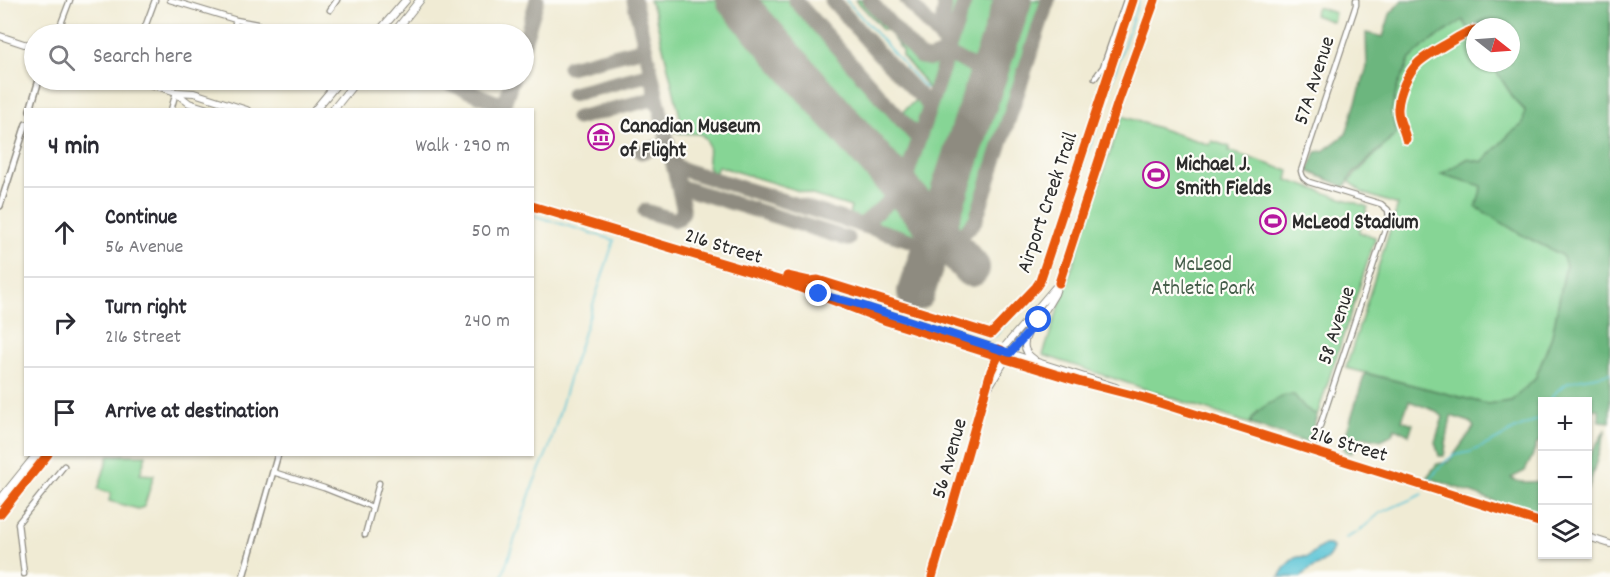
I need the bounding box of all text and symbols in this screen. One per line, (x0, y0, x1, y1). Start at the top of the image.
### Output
north arrow (1466, 18, 1520, 72)
search box (24, 24, 534, 90)
street label: 57A Avenue (1287, 33, 1344, 129)
icon: search (45, 41, 78, 74)
text: Search here (93, 42, 192, 73)
place label: Canadian Museum of Flight (620, 113, 761, 167)
museum icon: Canadian Museum of Flight (586, 122, 616, 152)
street label: Airport Creek Trail (1011, 128, 1087, 278)
text: 4 min (48, 129, 99, 166)
text: Walk · 290 m (415, 133, 510, 161)
place label: Michael J. Smith Fields (1176, 151, 1272, 205)
sports icon: Michael J. Smith Fields (1141, 160, 1171, 190)
text: Continue (105, 203, 177, 234)
sports icon: McLeod Stadium (1258, 206, 1288, 236)
place label: McLeod Stadium (1292, 209, 1419, 239)
icon: ahead (48, 216, 81, 249)
text: 50 m (472, 218, 510, 246)
street label: 216 Street (681, 222, 766, 274)
text: 56 Avenue (105, 234, 183, 262)
park label: McLeod Athletic Park (1151, 251, 1255, 305)
route end (805, 280, 831, 306)
street label: 58 Avenue (1311, 283, 1365, 369)
text: Turn right (105, 293, 187, 324)
icon: right (48, 306, 81, 339)
route start (1025, 306, 1051, 332)
text: 240 m (464, 308, 510, 336)
text: 216 Street (105, 324, 181, 352)
icon: arrive (48, 396, 81, 429)
text: Arrive at destination (105, 397, 279, 428)
map controls (1538, 397, 1592, 559)
button: + (1538, 397, 1592, 451)
street label: 56 Avenue (925, 415, 977, 503)
street label: 216 Street (1306, 420, 1391, 472)
button: − (1538, 451, 1592, 505)
button: layers (1538, 505, 1592, 559)

